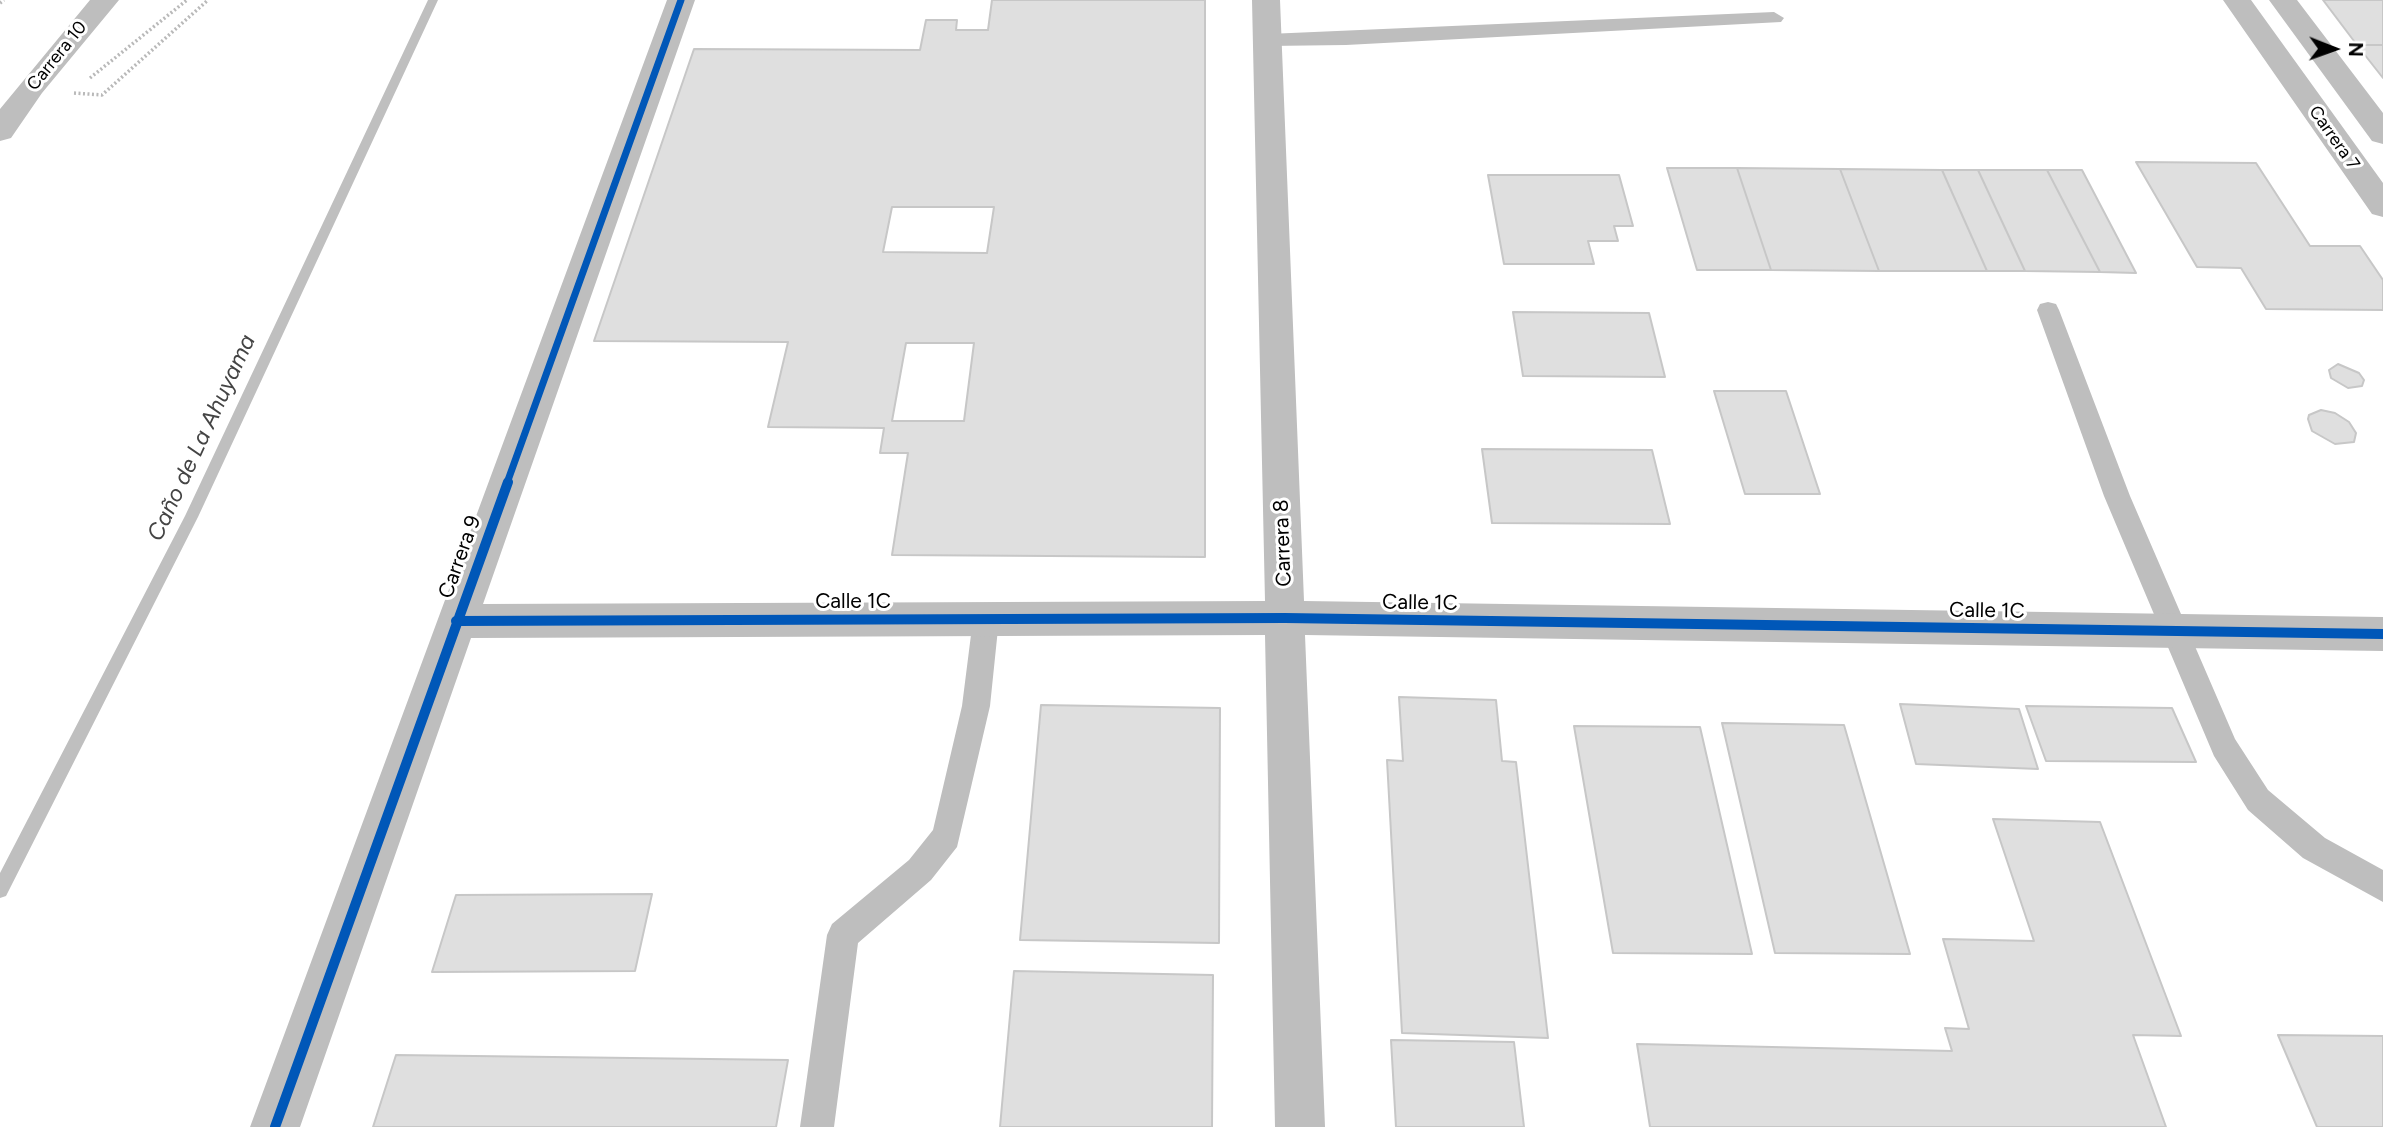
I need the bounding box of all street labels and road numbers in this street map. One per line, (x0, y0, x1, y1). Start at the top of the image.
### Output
street label: Carrera 10 (23, 17, 91, 95)
street label: Carrera 7 (2304, 102, 2364, 174)
street label: Carrera 8 (1269, 499, 1297, 587)
street label: Carrera 9 (433, 512, 487, 602)
street label: Calle 1C (815, 589, 891, 615)
street label: Calle 1C (1382, 590, 1458, 616)
street label: Calle 1C (1949, 598, 2025, 624)

